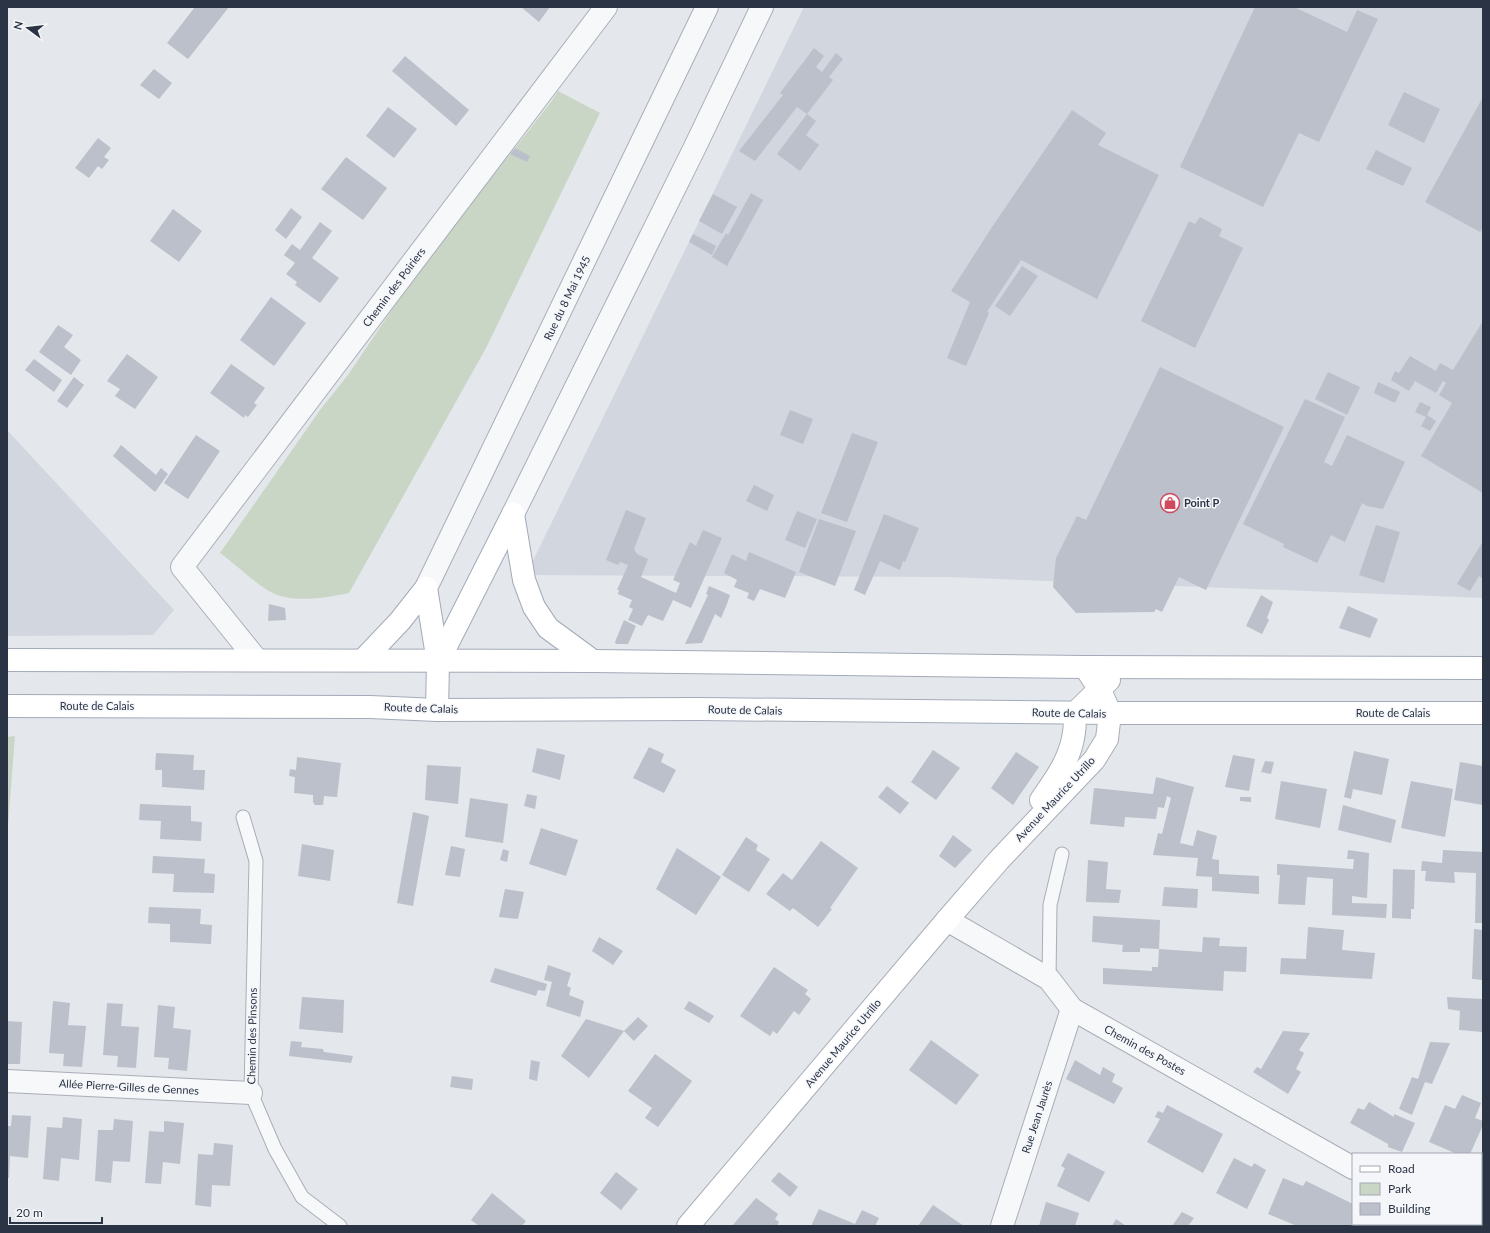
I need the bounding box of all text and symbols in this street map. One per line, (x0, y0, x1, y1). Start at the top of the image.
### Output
north arrow (8, 8, 48, 48)
text: N (10, 20, 25, 31)
street label: Chemin des Poiriers (360, 244, 428, 329)
street label: Rue du 8 Mai 1945 (540, 253, 593, 342)
shop icon: Point P (1159, 492, 1181, 514)
place label: Point P (1184, 496, 1220, 509)
street label: Route de Calais (60, 699, 134, 712)
street label: Route de Calais (384, 700, 459, 715)
street label: Route de Calais (708, 702, 783, 717)
street label: Route de Calais (1032, 705, 1107, 720)
street label: Route de Calais (1356, 706, 1430, 719)
street label: Avenue Maurice Utrillo (1012, 754, 1097, 844)
street label: Chemin des Pinsons (244, 987, 259, 1084)
street label: Avenue Maurice Utrillo (802, 996, 883, 1089)
street label: Chemin des Postes (1102, 1022, 1189, 1077)
street label: Allée Pierre-Gilles de Gennes (59, 1076, 200, 1097)
street label: Rue Jean Jaurès (1019, 1079, 1054, 1155)
legend (1352, 1153, 1482, 1225)
text: Road (1388, 1161, 1415, 1176)
text: Park (1388, 1181, 1412, 1196)
scale bar (10, 1199, 102, 1225)
text: Building (1388, 1201, 1431, 1216)
text: 20 m (16, 1205, 43, 1220)

